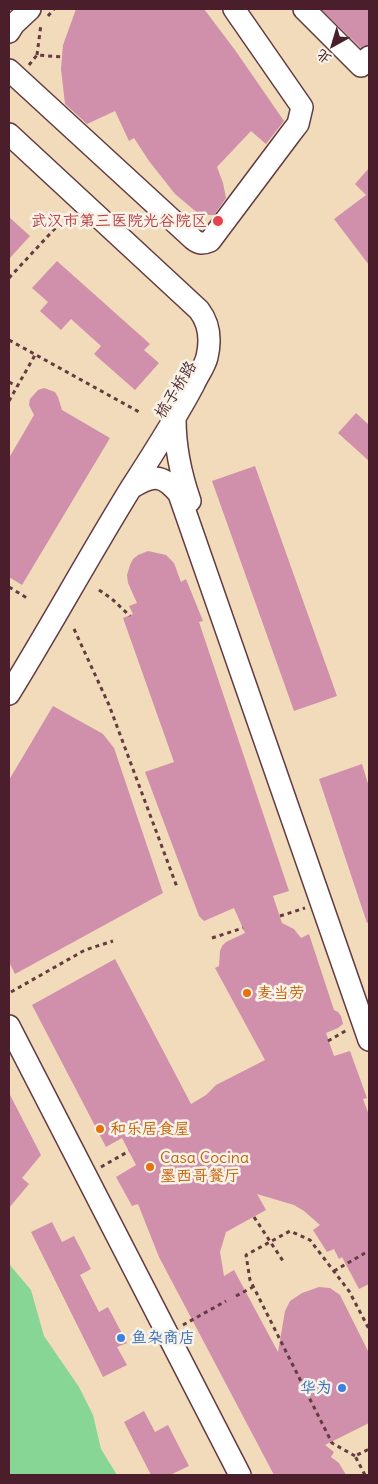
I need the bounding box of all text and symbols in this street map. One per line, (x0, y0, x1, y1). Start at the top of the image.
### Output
north arrow (308, 20, 358, 70)
text: 北 (312, 45, 335, 68)
place label: 武汉市第三医院光谷院区 (31, 211, 207, 231)
marker: 武汉市第三医院光谷院区 (211, 214, 225, 228)
street label: 梳子桥路 (151, 358, 201, 422)
place label: 麦当劳 (257, 983, 305, 1003)
marker: 麦当劳 (241, 987, 253, 999)
place label: 和乐居食屋 (110, 1119, 190, 1139)
marker: 和乐居食屋 (94, 1123, 106, 1135)
place label: Casa Cocina 墨西哥餐厅 (160, 1148, 249, 1186)
marker: Casa Cocina 墨西哥餐厅 (144, 1161, 156, 1173)
place label: 鱼杂商店 (131, 1328, 195, 1348)
marker: 鱼杂商店 (115, 1332, 127, 1344)
place label: 华为 (300, 1378, 332, 1398)
marker: 华为 (336, 1382, 348, 1394)

